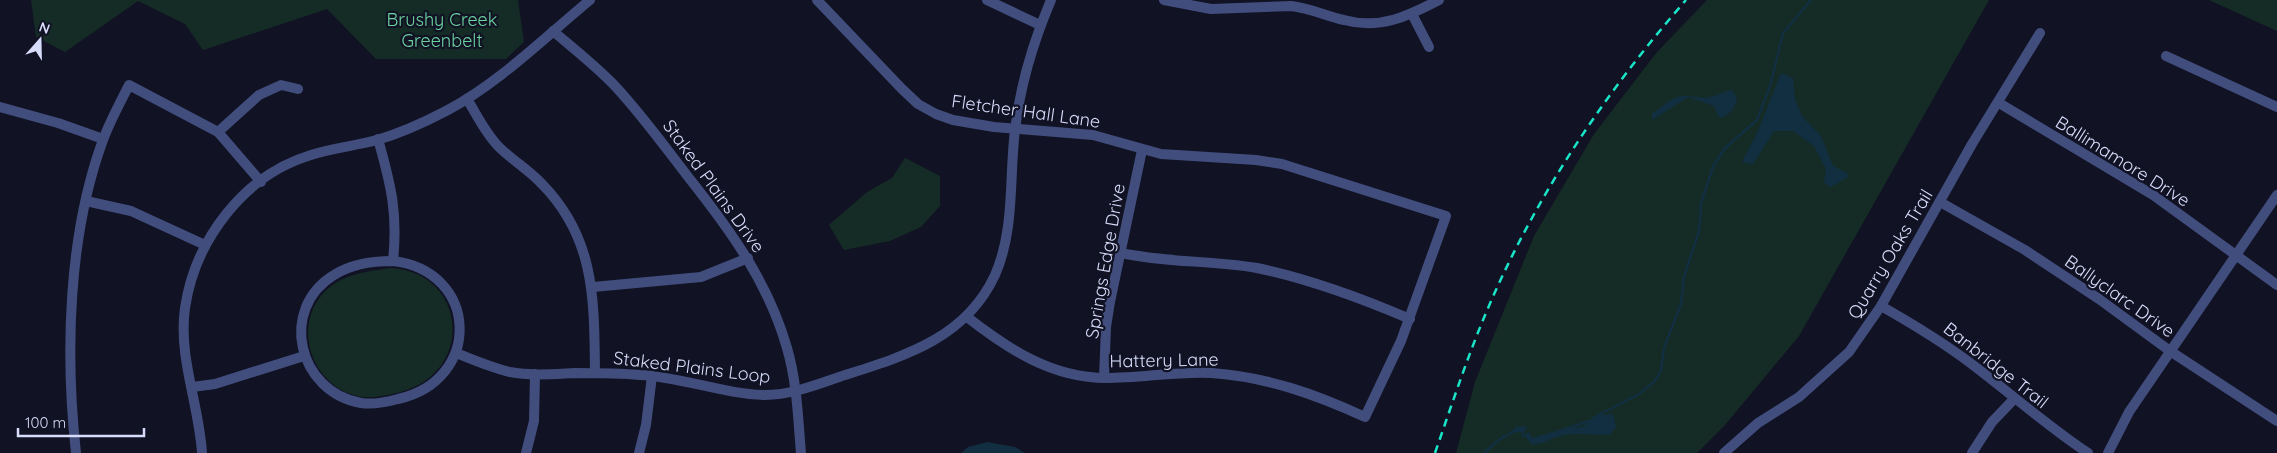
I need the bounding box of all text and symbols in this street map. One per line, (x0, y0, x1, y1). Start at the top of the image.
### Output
park label: Brushy Creek Greenbelt (387, 8, 497, 52)
north arrow (15, 15, 65, 65)
text: N (37, 18, 52, 38)
street label: Fletcher Hall Lane (950, 89, 1102, 133)
street label: Ballimamore Drive (2051, 110, 2195, 212)
street label: Staked Plains Drive (658, 115, 770, 257)
street label: Springs Edge Drive (1080, 182, 1130, 340)
street label: Quarry Oaks Trail (1842, 185, 1938, 323)
street label: Ballyclarc Drive (2060, 250, 2180, 342)
street label: Banbridge Trail (1939, 317, 2053, 413)
street label: Staked Plains Loop (612, 346, 772, 388)
street label: Hattery Lane (1109, 348, 1219, 372)
scale bar (18, 406, 144, 438)
text: 100 m (25, 413, 66, 432)

